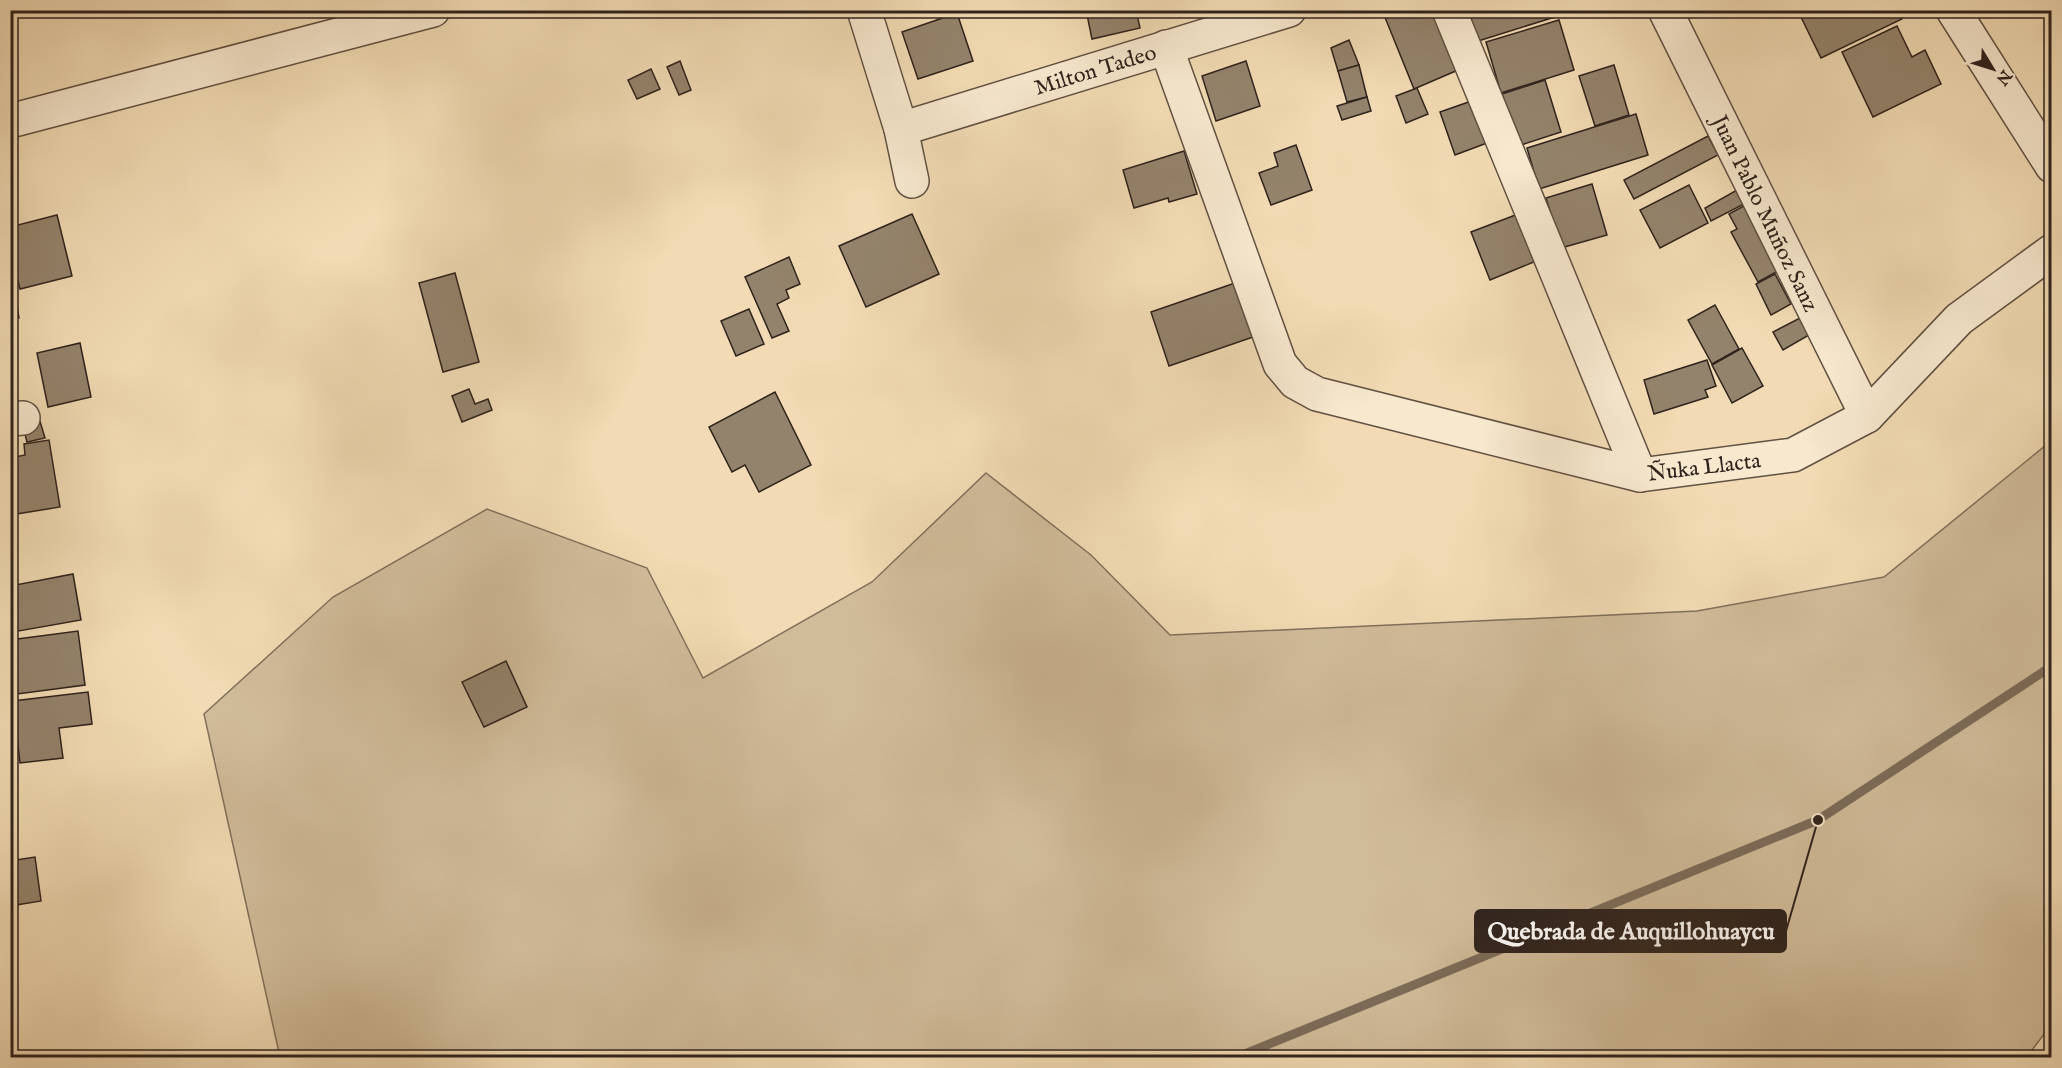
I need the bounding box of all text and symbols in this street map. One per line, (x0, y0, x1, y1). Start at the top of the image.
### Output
street label: Milton Tadeo (1031, 39, 1160, 103)
north arrow (1963, 39, 2023, 99)
text: N (1991, 65, 2016, 89)
street label: Juan Pablo Muñoz Sanz (1703, 108, 1824, 317)
street label: Ñuka Llacta (1646, 447, 1763, 489)
callout: Quebrada de Auquillohuaycu (1475, 910, 1786, 952)
text: Quebrada de Auquillohuaycu (1487, 917, 1775, 948)

